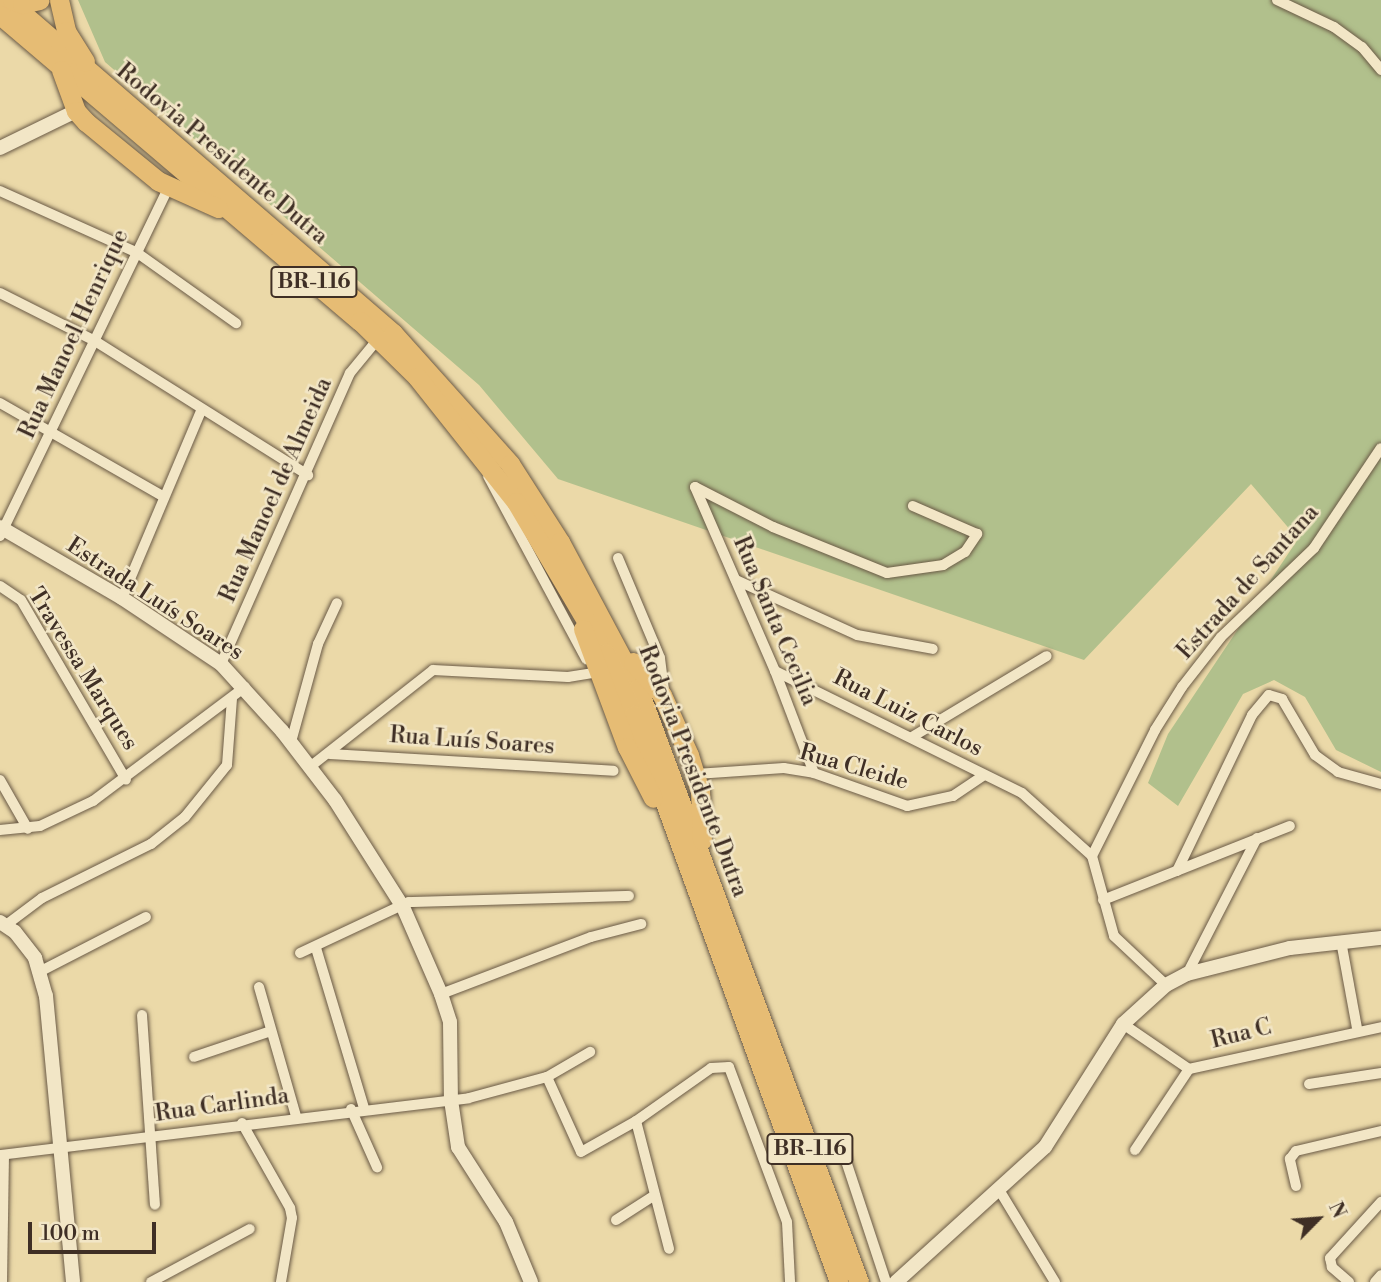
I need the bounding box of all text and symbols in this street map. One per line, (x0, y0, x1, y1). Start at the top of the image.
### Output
street label: Rodovia Presidente Dutra (111, 57, 333, 251)
street label: Rua Manoel Henrique (13, 225, 135, 443)
road number: BR-116 (270, 264, 358, 300)
street label: Rua Manoel de Almeida (214, 373, 338, 607)
street label: Estrada de Santana (1171, 499, 1325, 665)
street label: Estrada Luís Soares (61, 532, 249, 666)
street label: Rua Santa Cecilia (727, 532, 823, 710)
street label: Travessa Marques (22, 583, 144, 755)
street label: Rodovia Presidente Dutra (632, 641, 754, 901)
street label: Rua Luiz Carlos (829, 664, 987, 762)
street label: Rua Luís Soares (389, 721, 555, 761)
street label: Rua Cleide (796, 738, 912, 796)
street label: Rua C (1208, 1013, 1274, 1055)
street label: Rua Carlinda (153, 1082, 291, 1128)
road number: BR-116 (766, 1132, 854, 1166)
north arrow (1283, 1184, 1353, 1254)
text: N (1323, 1198, 1351, 1222)
scale bar (32, 1208, 159, 1252)
text: 100 m (41, 1221, 100, 1247)

